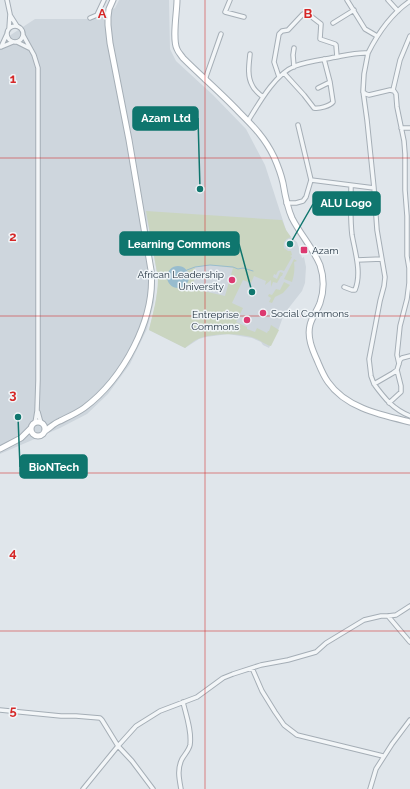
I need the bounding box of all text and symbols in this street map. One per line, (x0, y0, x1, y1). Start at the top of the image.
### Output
text: A (98, 6, 107, 21)
text: B (304, 6, 313, 21)
text: 1 (10, 71, 17, 86)
callout: Azam Ltd (133, 107, 198, 130)
text: Azam Ltd (141, 112, 191, 125)
callout: ALU Logo (313, 192, 380, 215)
text: ALU Logo (320, 197, 372, 210)
text: 2 (9, 229, 17, 244)
callout: Learning Commons (120, 232, 239, 255)
text: Learning Commons (128, 238, 231, 251)
marker: Azam (299, 245, 309, 255)
place label: Azam (312, 245, 338, 256)
place label: African Leadership University (137, 269, 225, 292)
marker: African Leadership University (227, 275, 237, 285)
marker: Social Commons (258, 308, 268, 318)
place label: Social Commons (271, 308, 349, 319)
place label: Entreprise Commons (191, 309, 239, 332)
marker: Entreprise Commons (242, 315, 252, 325)
text: 3 (9, 387, 17, 402)
callout: BioNTech (20, 455, 87, 478)
text: BioNTech (29, 461, 80, 474)
text: 4 (9, 545, 17, 560)
text: 5 (9, 703, 17, 718)

